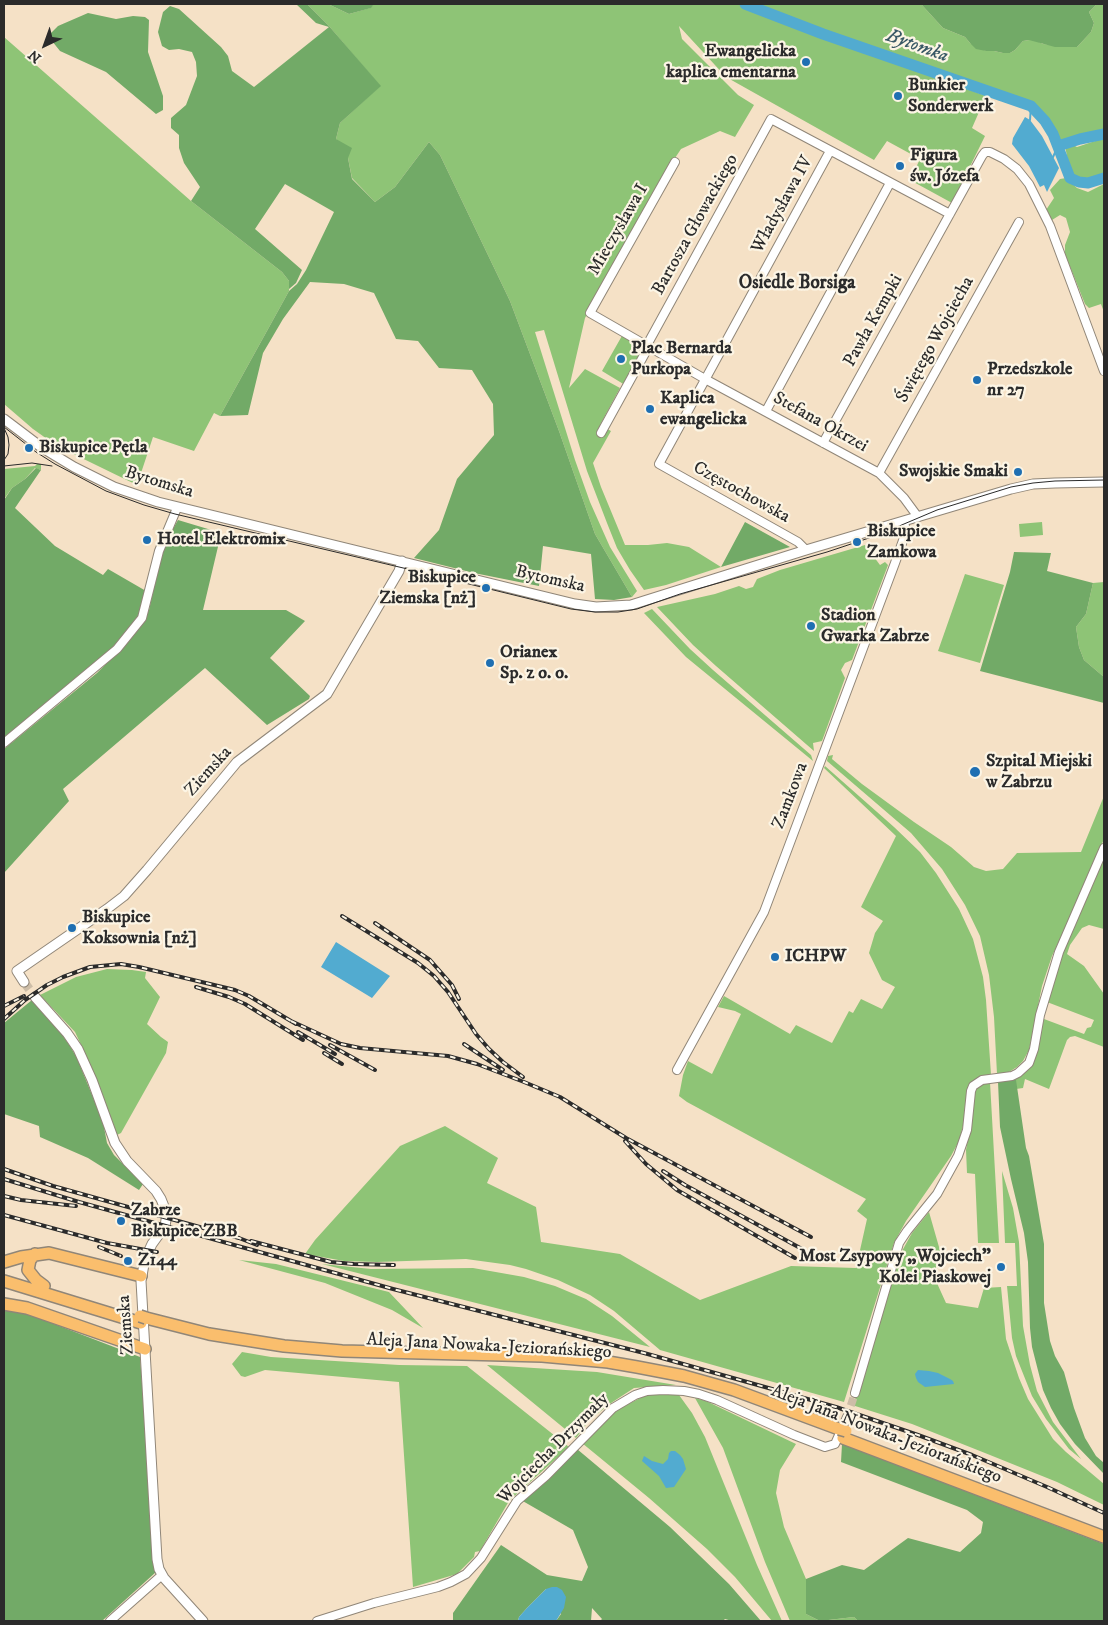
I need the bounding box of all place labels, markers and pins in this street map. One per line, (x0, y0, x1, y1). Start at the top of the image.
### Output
place label: Ewangelicka kaplica cmentarna (666, 41, 796, 84)
marker: Ewangelicka kaplica cmentarna (800, 56, 812, 68)
place label: Bunkier Sonderwerk (908, 75, 993, 118)
marker: Bunkier Sonderwerk (892, 90, 904, 102)
place label: Figura św. Józefa (910, 145, 979, 188)
marker: Figura św. Józefa (894, 160, 906, 172)
place label: Plac Bernarda Purkopa (631, 338, 732, 380)
marker: Plac Bernarda Purkopa (615, 353, 627, 365)
place label: Przedszkole nr 27 (987, 359, 1072, 402)
marker: Przedszkole nr 27 (971, 374, 983, 386)
place label: Kaplica ewangelicka (660, 388, 747, 430)
marker: Kaplica ewangelicka (644, 403, 656, 415)
place label: Biskupice Pętla (39, 437, 148, 459)
marker: Biskupice Pętla (23, 442, 35, 454)
place label: Swojskie Smaki (899, 461, 1008, 483)
marker: Swojskie Smaki (1012, 466, 1024, 478)
place label: Biskupice Zamkowa (867, 521, 936, 564)
place label: Hotel Elektromix (157, 529, 286, 551)
marker: Hotel Elektromix (141, 534, 153, 546)
marker: Biskupice Zamkowa (851, 536, 863, 548)
place label: Biskupice Ziemska [nż] (379, 567, 476, 610)
marker: Biskupice Ziemska [nż] (480, 582, 492, 594)
place label: Stadion Gwarka Zabrze (821, 605, 929, 648)
marker: Stadion Gwarka Zabrze (805, 620, 817, 632)
place label: Orianex Sp. z o. o. (500, 642, 568, 684)
marker: Orianex Sp. z o. o. (484, 657, 496, 669)
place label: Szpital Miejski w Zabrzu (986, 751, 1092, 794)
marker: Szpital Miejski w Zabrzu (968, 765, 982, 779)
place label: Biskupice Koksownia [nż] (82, 907, 197, 950)
marker: Biskupice Koksownia [nż] (66, 922, 78, 934)
place label: ICHPW (785, 946, 846, 968)
marker: ICHPW (769, 951, 781, 963)
place label: Zabrze Biskupice ZBB (131, 1200, 238, 1242)
marker: Zabrze Biskupice ZBB (115, 1215, 127, 1227)
place label: Most Zsypowy „Wojciech” Kolei Piaskowej (799, 1246, 991, 1288)
place label: Z144 (138, 1250, 177, 1272)
marker: Z144 (122, 1255, 134, 1267)
marker: Most Zsypowy „Wojciech” Kolei Piaskowej (995, 1261, 1007, 1273)

